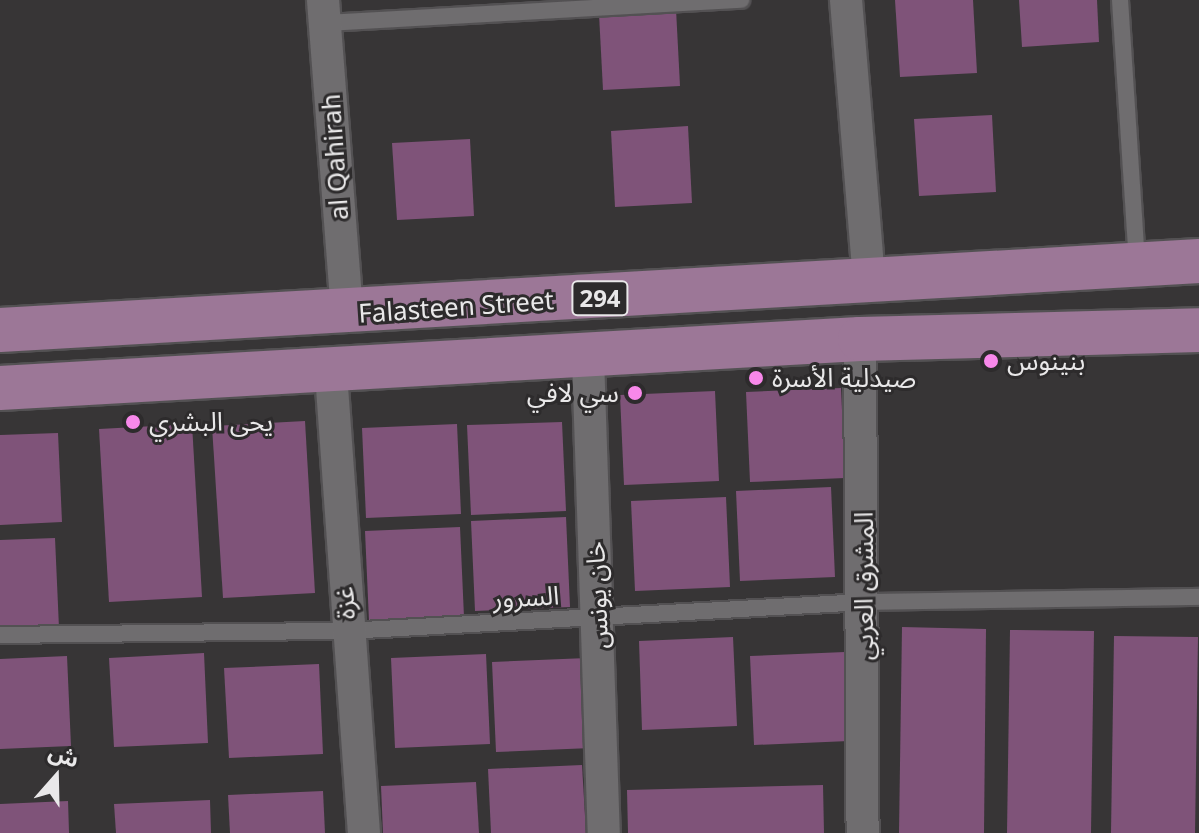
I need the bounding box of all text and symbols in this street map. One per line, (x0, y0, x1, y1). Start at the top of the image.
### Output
street label: al Qahirah (315, 93, 355, 221)
road number: 294 (570, 278, 630, 318)
street label: Falasteen Street (357, 285, 555, 329)
place label: بنينوس (1007, 345, 1085, 377)
marker: بنينوس (982, 352, 1000, 370)
place label: صيدلية الأسرة (772, 362, 916, 394)
marker: صيدلية الأسرة (747, 369, 765, 387)
place label: سي لافي (527, 377, 619, 409)
marker: سي لافي (626, 384, 644, 402)
place label: يحى البشري (149, 406, 273, 438)
marker: يحى البشري (124, 413, 142, 431)
street label: المشرق العربي (848, 512, 880, 660)
street label: خان يونس (580, 541, 614, 649)
street label: السرور (492, 580, 560, 614)
street label: غزة (329, 586, 361, 620)
text: ش (45, 735, 83, 774)
north arrow (16, 737, 96, 817)

